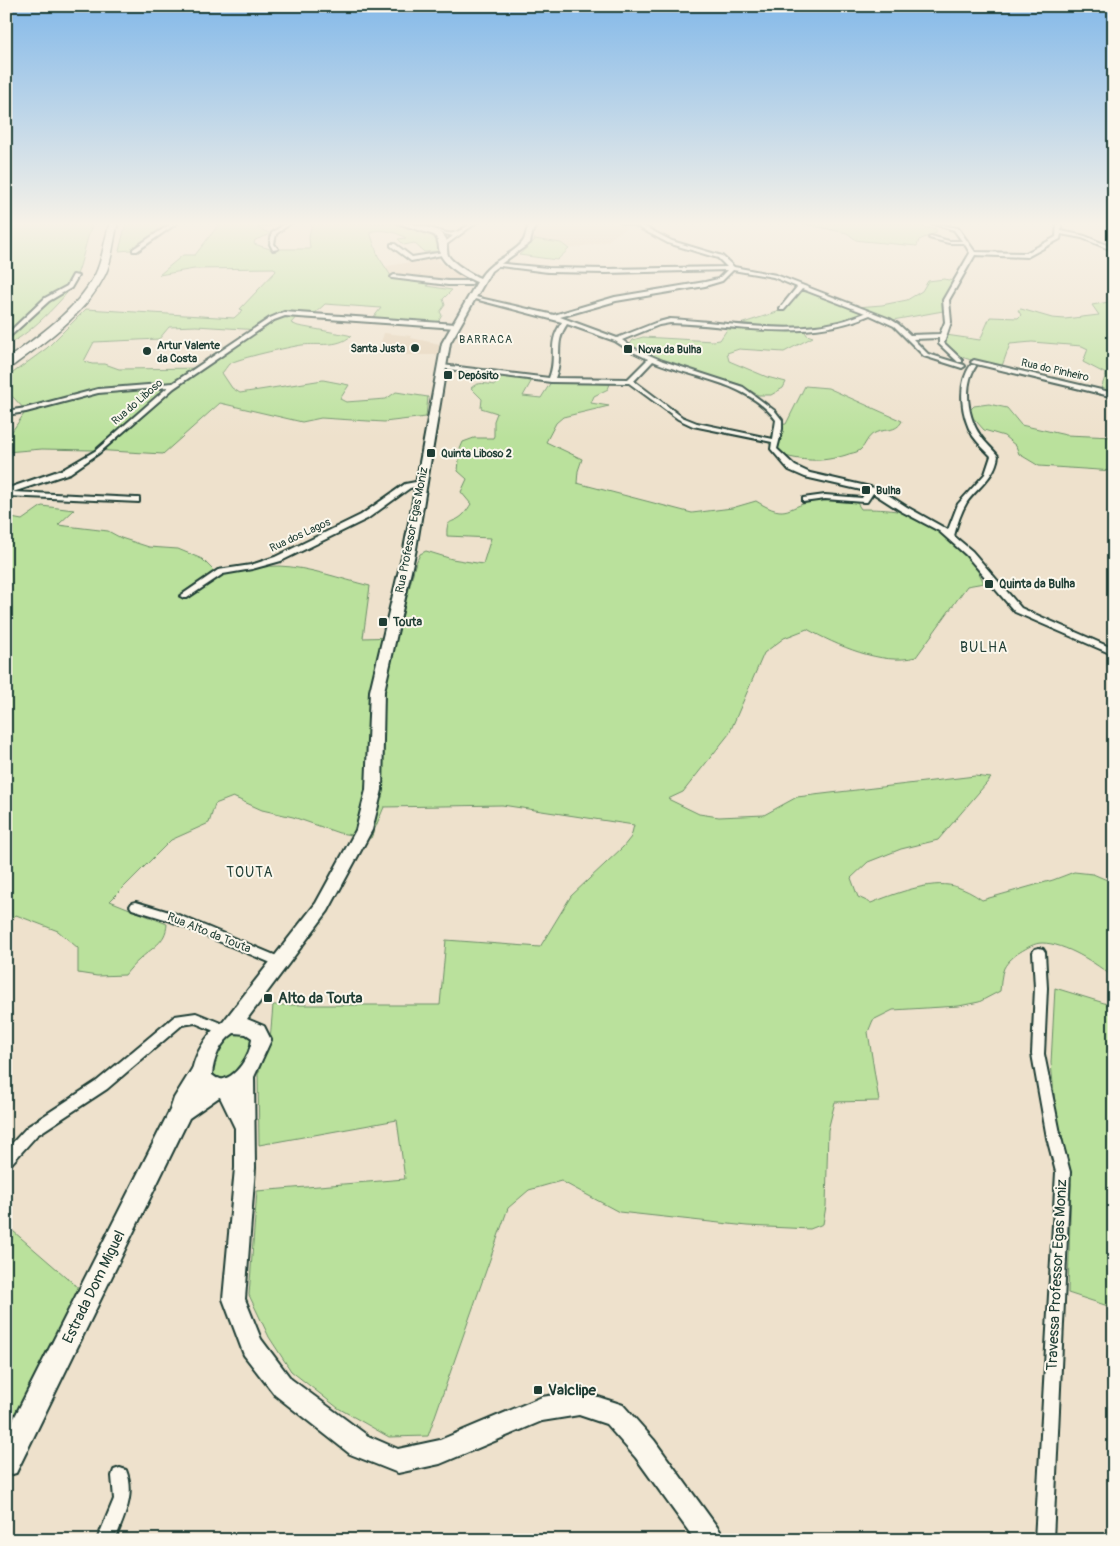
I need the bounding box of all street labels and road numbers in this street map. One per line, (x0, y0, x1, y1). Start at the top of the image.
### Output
street label: Rua do Pinheiro (1020, 356, 1090, 384)
street label: Rua do Liboso (109, 376, 165, 428)
street label: Rua Professor Egas Moniz (392, 466, 432, 594)
street label: Rua dos Lagos (268, 515, 332, 555)
street label: Rua Alto da Touta (165, 909, 253, 957)
street label: Travessa Professor Egas Moniz (1042, 1179, 1072, 1371)
street label: Estrada Dom Miguel (58, 1227, 130, 1347)

